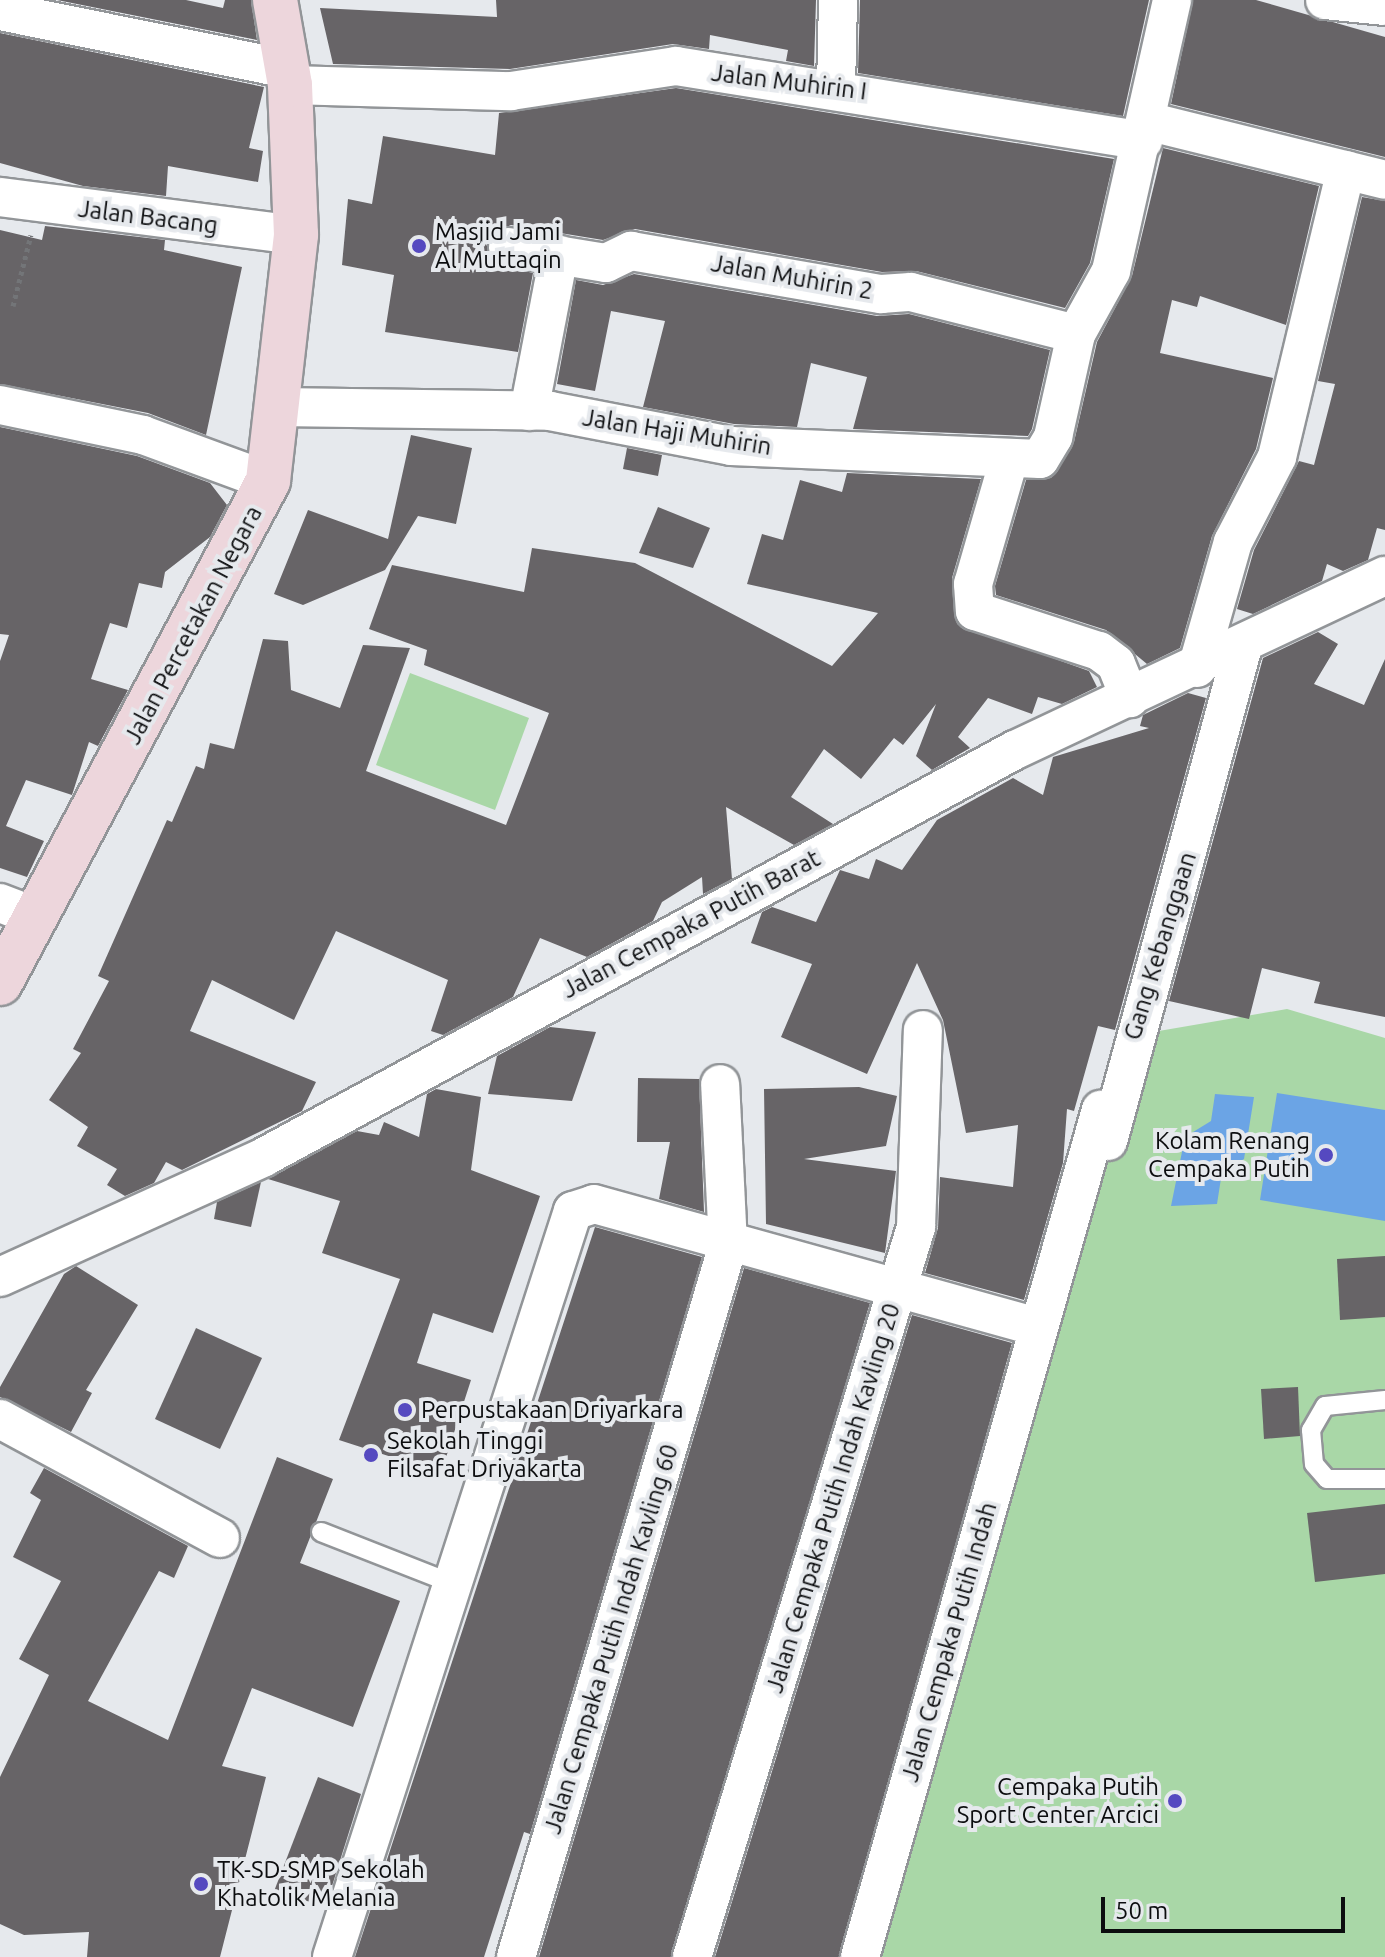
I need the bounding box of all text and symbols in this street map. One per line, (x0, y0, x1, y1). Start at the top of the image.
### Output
street label: Jalan Muhirin I (710, 58, 868, 106)
street label: Jalan Bacang (77, 194, 219, 240)
place label: Masjid Jami Al Muttaqin (435, 218, 562, 274)
marker: Masjid Jami Al Muttaqin (410, 237, 428, 255)
street label: Jalan Muhirin 2 (709, 249, 875, 305)
street label: Jalan Haji Muhirin (580, 403, 774, 461)
street label: Jalan Percetakan Negara (118, 501, 268, 749)
street label: Jalan Cempaka Putih Barat (557, 844, 825, 1004)
street label: Gang Kebanggaan (1118, 849, 1202, 1043)
place label: Kolam Renang Cempaka Putih (1148, 1127, 1310, 1183)
marker: Kolam Renang Cempaka Putih (1317, 1146, 1335, 1164)
street label: Jalan Cempaka Putih Indah Kavling 20 (760, 1300, 906, 1696)
place label: Perpustakaan Driyarkara (421, 1396, 684, 1424)
marker: Perpustakaan Driyarkara (396, 1401, 414, 1419)
place label: Sekolah Tinggi Filsafat Driyakarta (387, 1427, 582, 1483)
street label: Jalan Cempaka Putih Indah Kavling 60 (538, 1441, 684, 1837)
marker: Sekolah Tinggi Filsafat Driyakarta (362, 1446, 380, 1464)
street label: Jalan Cempaka Putih Indah (895, 1499, 1003, 1785)
place label: Cempaka Putih Sport Center Arcici (957, 1773, 1159, 1829)
marker: Cempaka Putih Sport Center Arcici (1166, 1792, 1184, 1810)
place label: TK-SD-SMP Sekolah Khatolik Melania (217, 1856, 425, 1912)
marker: TK-SD-SMP Sekolah Khatolik Melania (192, 1875, 210, 1893)
scale bar (1105, 1881, 1349, 1931)
text: 50 m (1115, 1897, 1168, 1924)

